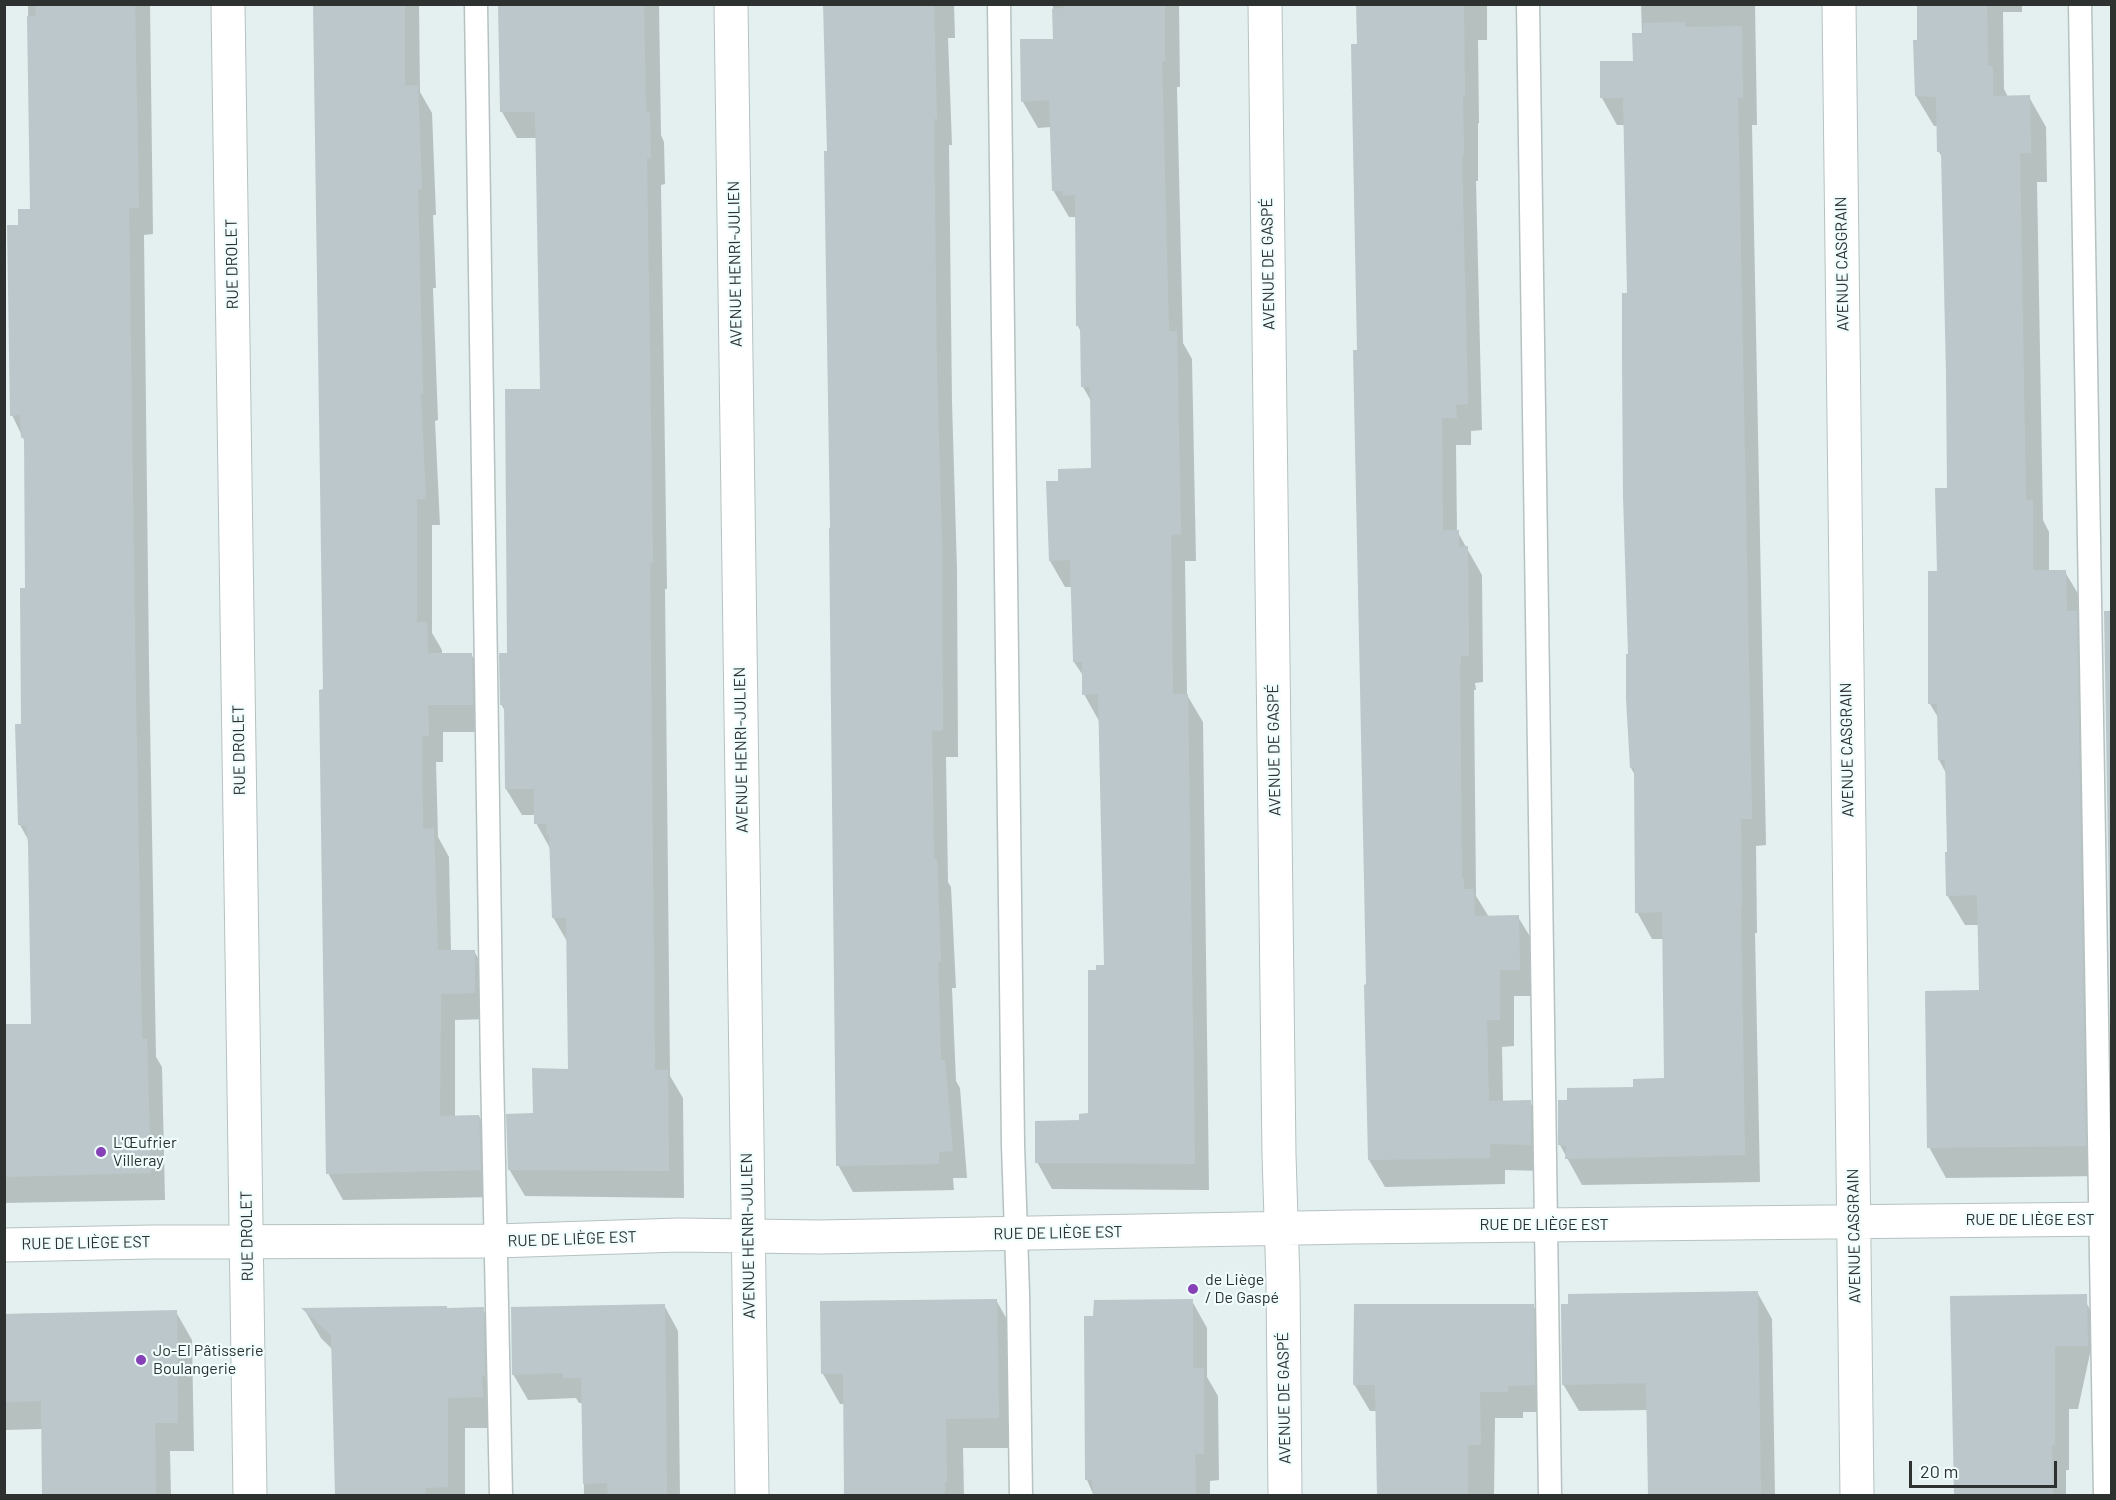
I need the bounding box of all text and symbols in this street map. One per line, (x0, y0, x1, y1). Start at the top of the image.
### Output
street label: AVENUE HENRI-JULIEN (724, 181, 746, 347)
street label: AVENUE CASGRAIN (1831, 196, 1853, 332)
street label: AVENUE DE GASPÉ (1257, 198, 1279, 330)
street label: RUE DROLET (222, 219, 242, 309)
street label: AVENUE HENRI-JULIEN (730, 667, 752, 833)
street label: AVENUE CASGRAIN (1836, 682, 1858, 818)
street label: AVENUE DE GASPÉ (1263, 684, 1285, 816)
street label: RUE DROLET (229, 705, 249, 795)
place label: L'Œufrier Villeray (113, 1133, 177, 1171)
marker: L'Œufrier Villeray (94, 1145, 108, 1159)
street label: AVENUE HENRI-JULIEN (737, 1153, 759, 1319)
street label: AVENUE CASGRAIN (1843, 1168, 1865, 1304)
street label: RUE DROLET (237, 1191, 257, 1281)
street label: RUE DE LIÈGE EST (1965, 1210, 2095, 1230)
street label: RUE DE LIÈGE EST (1479, 1215, 1609, 1235)
street label: RUE DE LIÈGE EST (993, 1222, 1123, 1244)
street label: RUE DE LIÈGE EST (507, 1227, 637, 1251)
street label: RUE DE LIÈGE EST (21, 1232, 151, 1254)
place label: de Liège / De Gaspé (1205, 1270, 1279, 1308)
marker: de Liège / De Gaspé (1186, 1282, 1200, 1296)
street label: AVENUE DE GASPÉ (1273, 1332, 1295, 1464)
place label: Jo-El Pâtisserie Boulangerie (153, 1341, 263, 1379)
marker: Jo-El Pâtisserie Boulangerie (134, 1353, 148, 1367)
scale bar (1912, 1449, 2060, 1487)
text: 20 m (1920, 1460, 1958, 1482)

